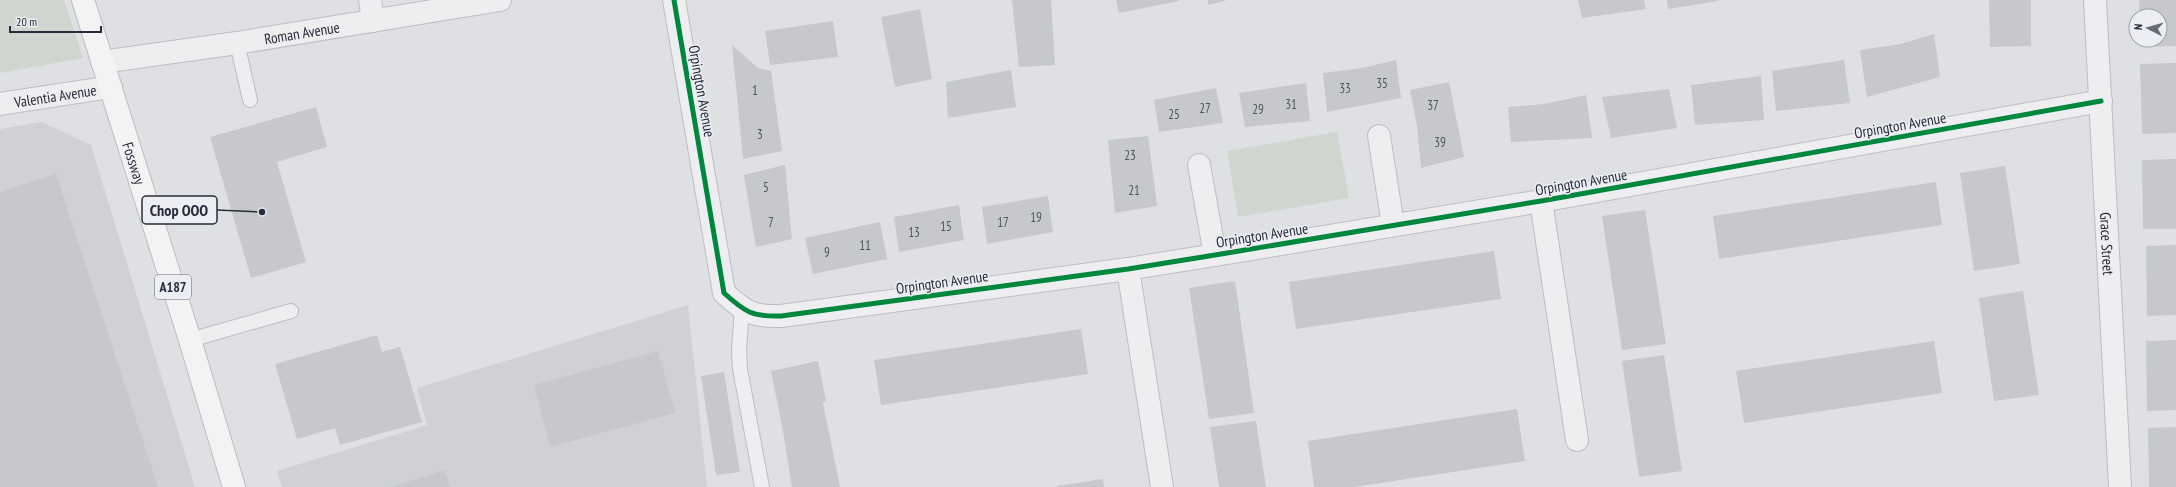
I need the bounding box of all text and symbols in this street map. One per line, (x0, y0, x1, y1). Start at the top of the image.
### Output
scale bar (10, 8, 101, 34)
north arrow (2128, 8, 2168, 48)
text: 20 m (16, 14, 37, 29)
street label: Roman Avenue (263, 17, 341, 48)
text: N (2131, 23, 2145, 31)
street label: Orpington Avenue (685, 44, 719, 138)
house number: 35 (1376, 75, 1388, 92)
street label: Valentia Avenue (12, 80, 98, 111)
house number: 33 (1339, 80, 1351, 97)
house number: 1 (752, 82, 758, 99)
house number: 31 (1285, 96, 1297, 113)
house number: 37 (1427, 97, 1439, 114)
house number: 27 (1199, 100, 1211, 117)
house number: 29 (1252, 101, 1264, 118)
house number: 25 (1168, 106, 1180, 123)
street label: Orpington Avenue (1853, 108, 1947, 142)
house number: 3 (757, 126, 763, 143)
house number: 39 (1434, 134, 1446, 151)
street label: Fossway (119, 140, 150, 187)
house number: 23 (1124, 147, 1136, 164)
street label: Orpington Avenue (1534, 165, 1628, 199)
house number: 5 (763, 179, 769, 196)
house number: 21 (1128, 182, 1140, 199)
callout: Chop OOO (142, 196, 217, 224)
text: Chop OOO (150, 200, 208, 220)
house number: 19 (1030, 209, 1042, 226)
street label: Grace Street (2096, 212, 2119, 276)
house number: 7 (768, 214, 774, 231)
house number: 17 (997, 214, 1009, 231)
house number: 15 (940, 218, 952, 235)
street label: Orpington Avenue (1215, 218, 1309, 252)
house number: 13 (908, 224, 920, 241)
house number: 11 (859, 237, 871, 254)
house number: 9 (824, 244, 830, 261)
street label: Orpington Avenue (895, 266, 989, 298)
road number: A187 (155, 275, 191, 299)

